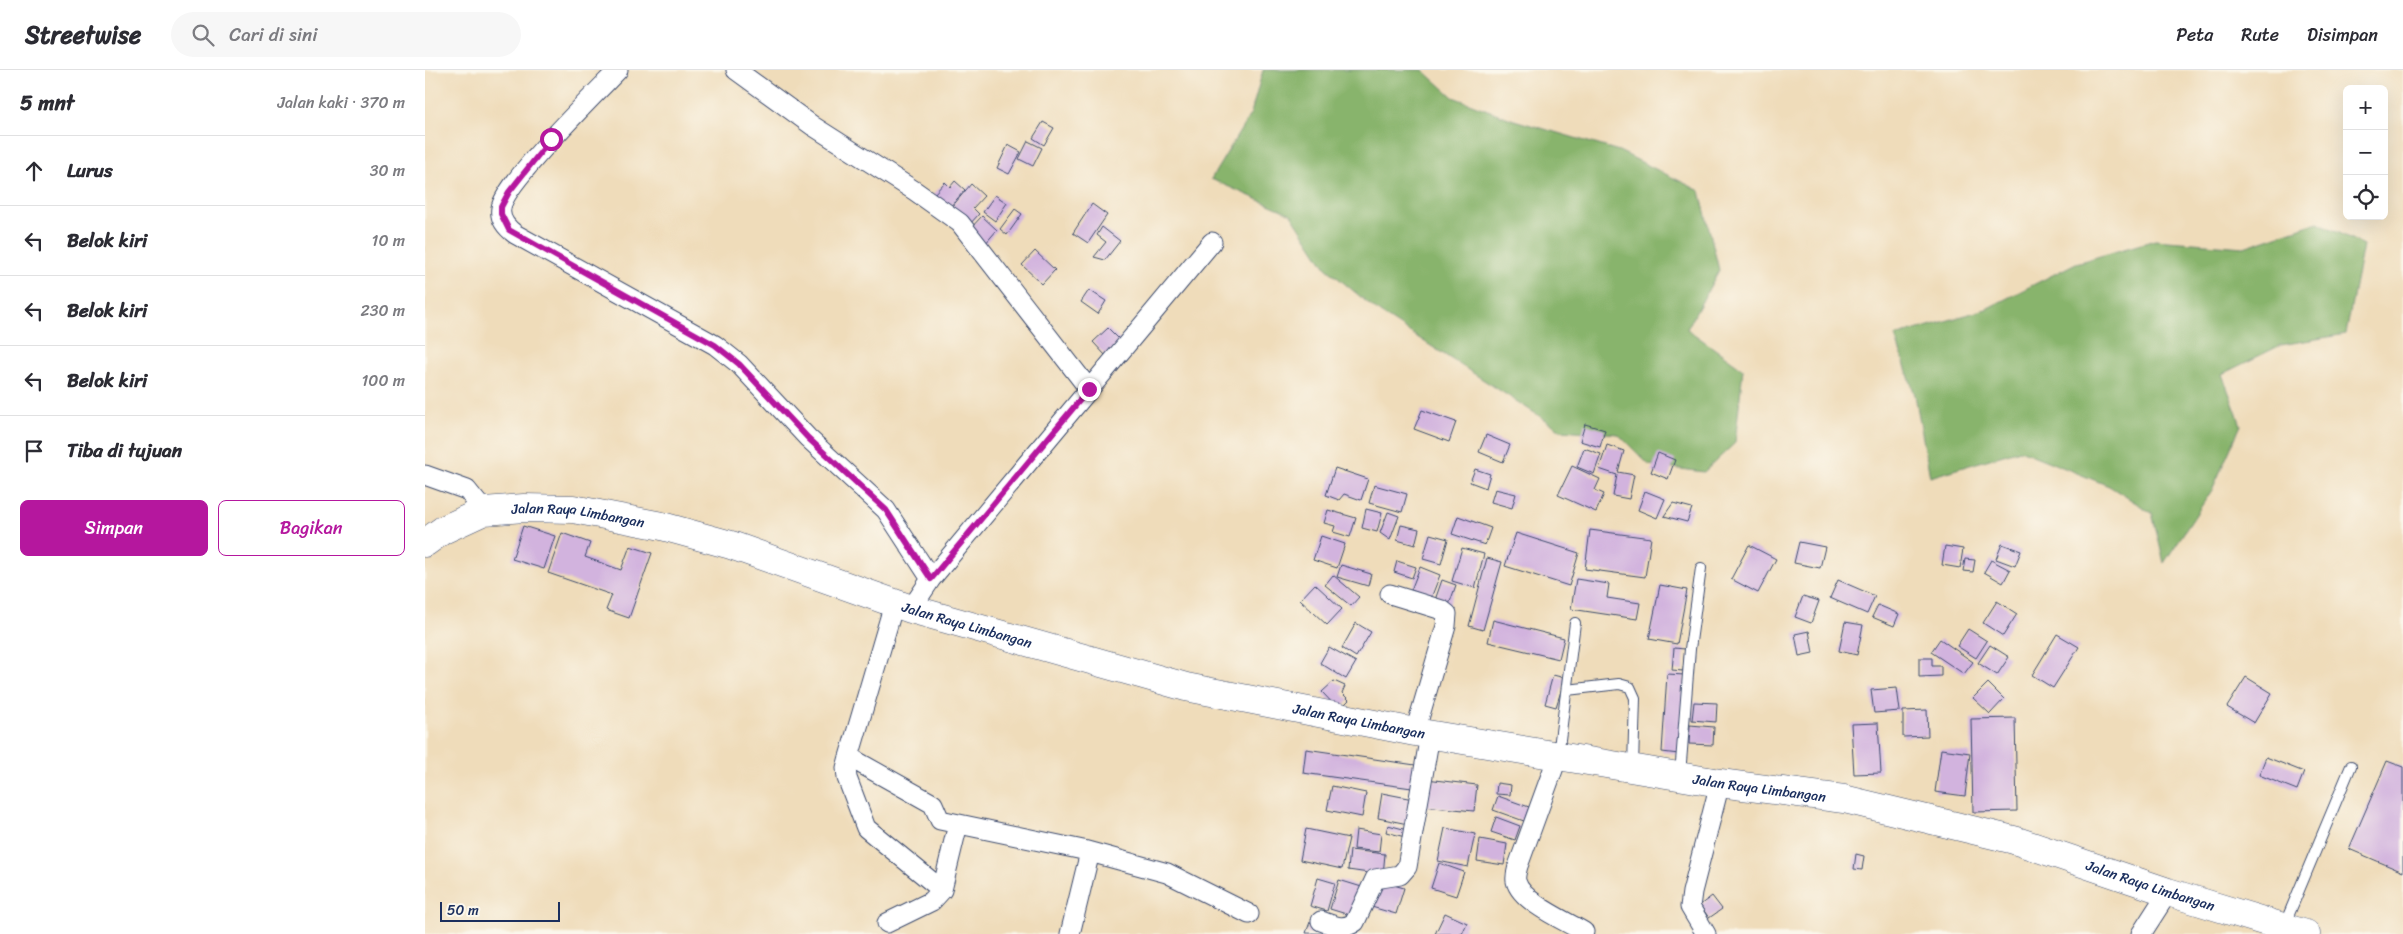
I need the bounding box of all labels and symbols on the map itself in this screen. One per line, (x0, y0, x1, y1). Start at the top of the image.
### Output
route start (540, 128, 563, 151)
route end (1078, 378, 1101, 401)
street label: Jalan Raya Limbangan (510, 495, 647, 535)
street label: Jalan Raya Limbangan (898, 594, 1035, 655)
street label: Jalan Raya Limbangan (1290, 696, 1427, 746)
street label: Jalan Raya Limbangan (1690, 766, 1828, 809)
street label: Jalan Raya Limbangan (2082, 852, 2218, 918)
scale bar (440, 899, 560, 922)

